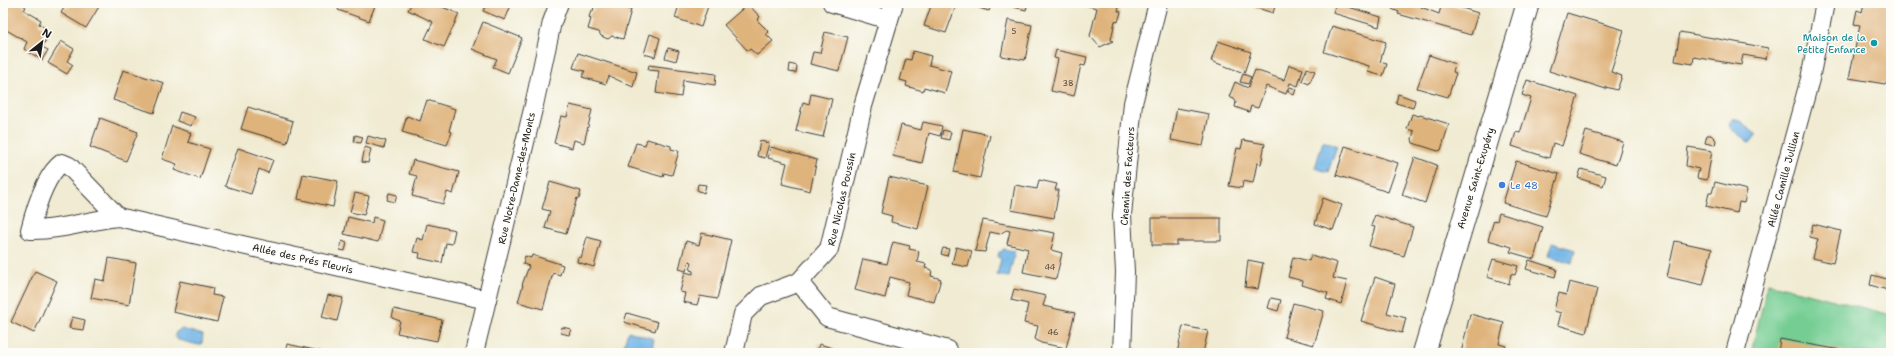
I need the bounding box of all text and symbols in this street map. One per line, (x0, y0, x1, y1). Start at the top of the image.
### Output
north arrow (22, 22, 62, 62)
text: N (39, 25, 55, 43)
house number: 5 (1012, 26, 1017, 37)
place label: Maison de la Petite Enfance (1797, 31, 1867, 56)
marker: Maison de la Petite Enfance (1869, 38, 1879, 48)
house number: 38 (1063, 78, 1073, 89)
street label: Rue Notre-Dame-des-Monts (495, 111, 538, 245)
street label: Chemin des Facteurs (1118, 126, 1137, 226)
street label: Avenue Saint-Exupéry (1454, 126, 1497, 230)
street label: Allée Camille Jullian (1764, 130, 1803, 229)
street label: Rue Nicolas Poussin (824, 151, 859, 247)
place label: Le 48 (1510, 179, 1538, 192)
marker: Le 48 (1497, 180, 1507, 190)
street label: Allée des Prés Fleuris (251, 241, 355, 276)
house number: 44 (1045, 262, 1056, 273)
house number: 46 (1047, 327, 1059, 338)

